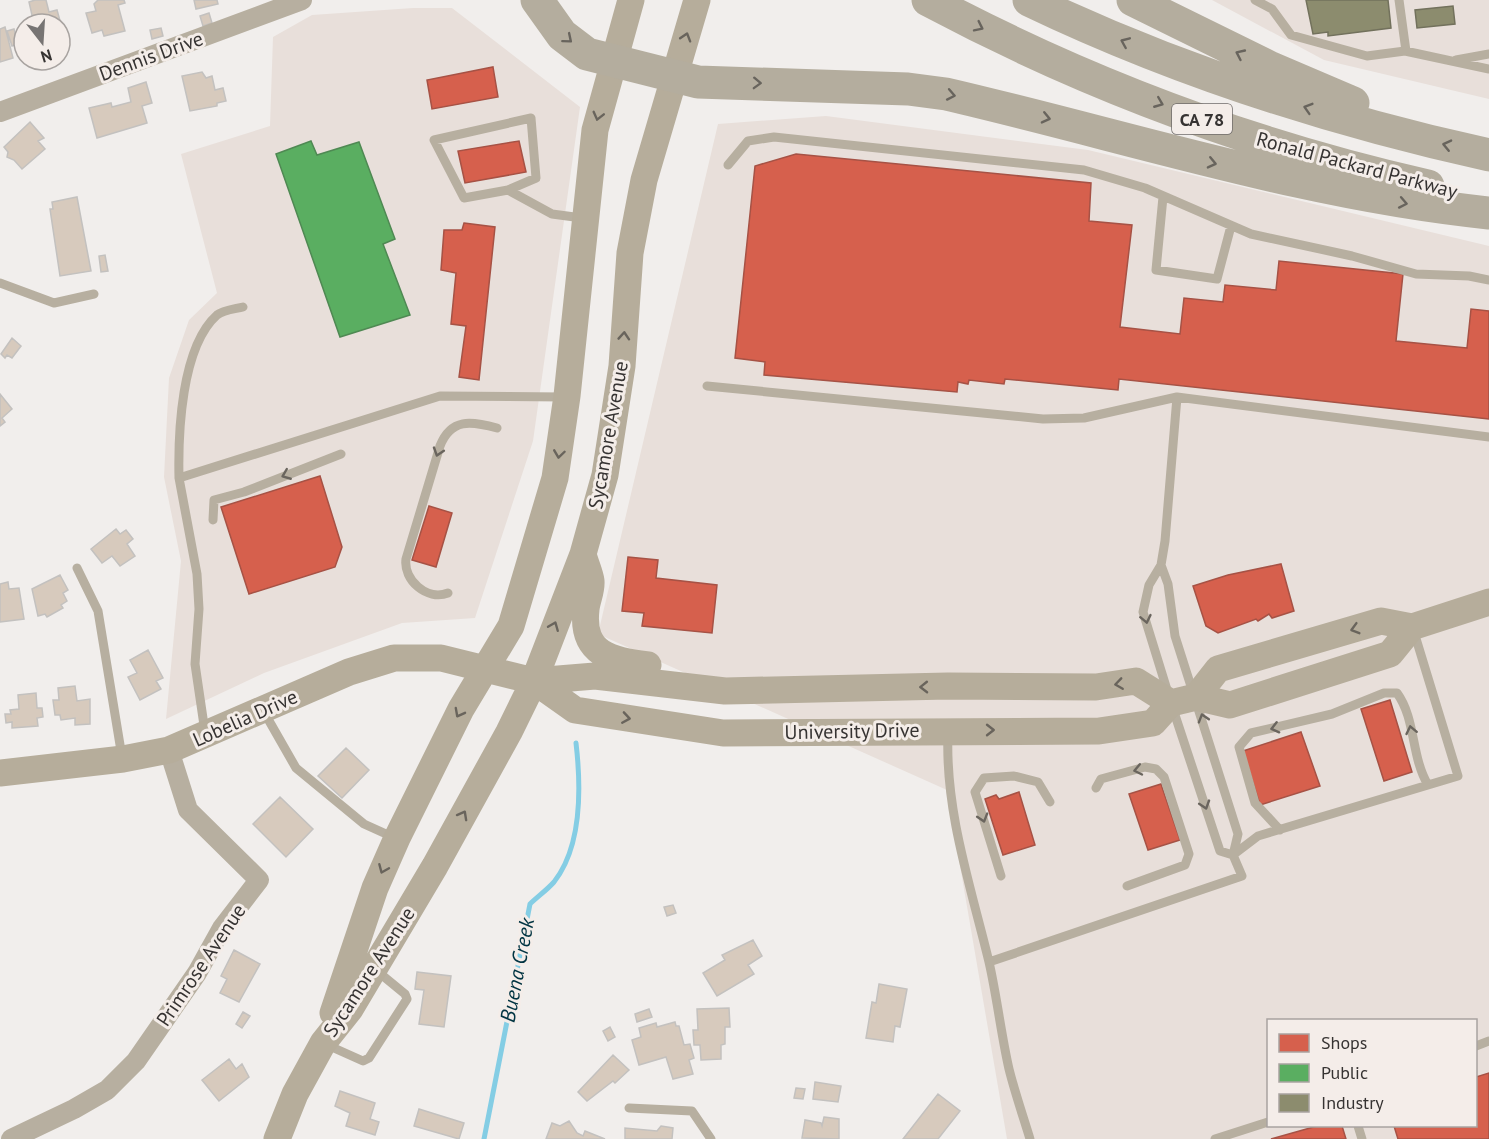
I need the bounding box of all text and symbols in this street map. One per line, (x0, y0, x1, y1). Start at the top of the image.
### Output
north arrow (12, 12, 72, 72)
one-way arrow (973, 20, 984, 31)
street label: Dennis Drive (95, 25, 207, 87)
one-way arrow (561, 32, 572, 43)
one-way arrow (679, 32, 691, 43)
one-way arrow (1120, 37, 1131, 49)
text: N (38, 45, 54, 67)
one-way arrow (1236, 49, 1247, 61)
one-way arrow (752, 76, 761, 89)
one-way arrow (946, 88, 956, 101)
one-way arrow (1153, 96, 1164, 108)
one-way arrow (1303, 103, 1314, 115)
road number: CA 78 (1172, 104, 1232, 134)
one-way arrow (1041, 110, 1051, 123)
one-way arrow (593, 111, 606, 121)
street label: Ronald Packard Parkway (1254, 126, 1461, 205)
one-way arrow (1442, 140, 1452, 153)
one-way arrow (1207, 155, 1217, 168)
one-way arrow (1397, 196, 1407, 209)
one-way arrow (617, 331, 630, 340)
street label: Sycamore Avenue (582, 359, 634, 511)
one-way arrow (433, 446, 446, 457)
one-way arrow (553, 450, 565, 459)
one-way arrow (281, 468, 292, 480)
one-way arrow (1139, 614, 1152, 624)
one-way arrow (547, 621, 560, 631)
one-way arrow (1350, 622, 1361, 634)
one-way arrow (1115, 677, 1124, 689)
one-way arrow (920, 680, 929, 693)
street label: Lobelia Drive (188, 683, 302, 753)
one-way arrow (455, 707, 466, 717)
one-way arrow (621, 711, 630, 723)
one-way arrow (1198, 713, 1210, 724)
street label: University Drive (784, 717, 920, 745)
one-way arrow (1270, 720, 1280, 733)
one-way arrow (986, 724, 995, 736)
one-way arrow (1405, 725, 1418, 735)
one-way arrow (1133, 763, 1143, 776)
one-way arrow (1198, 799, 1210, 810)
one-way arrow (456, 811, 467, 821)
one-way arrow (976, 812, 988, 823)
one-way arrow (379, 863, 391, 874)
street label: Primrose Avenue (150, 899, 252, 1031)
street label: Sycamore Avenue (317, 902, 421, 1042)
water label: Buena Creek (494, 914, 541, 1024)
legend (1267, 1019, 1477, 1127)
text: Shops (1321, 1031, 1367, 1054)
text: Public (1321, 1061, 1368, 1084)
text: Industry (1321, 1091, 1384, 1114)

